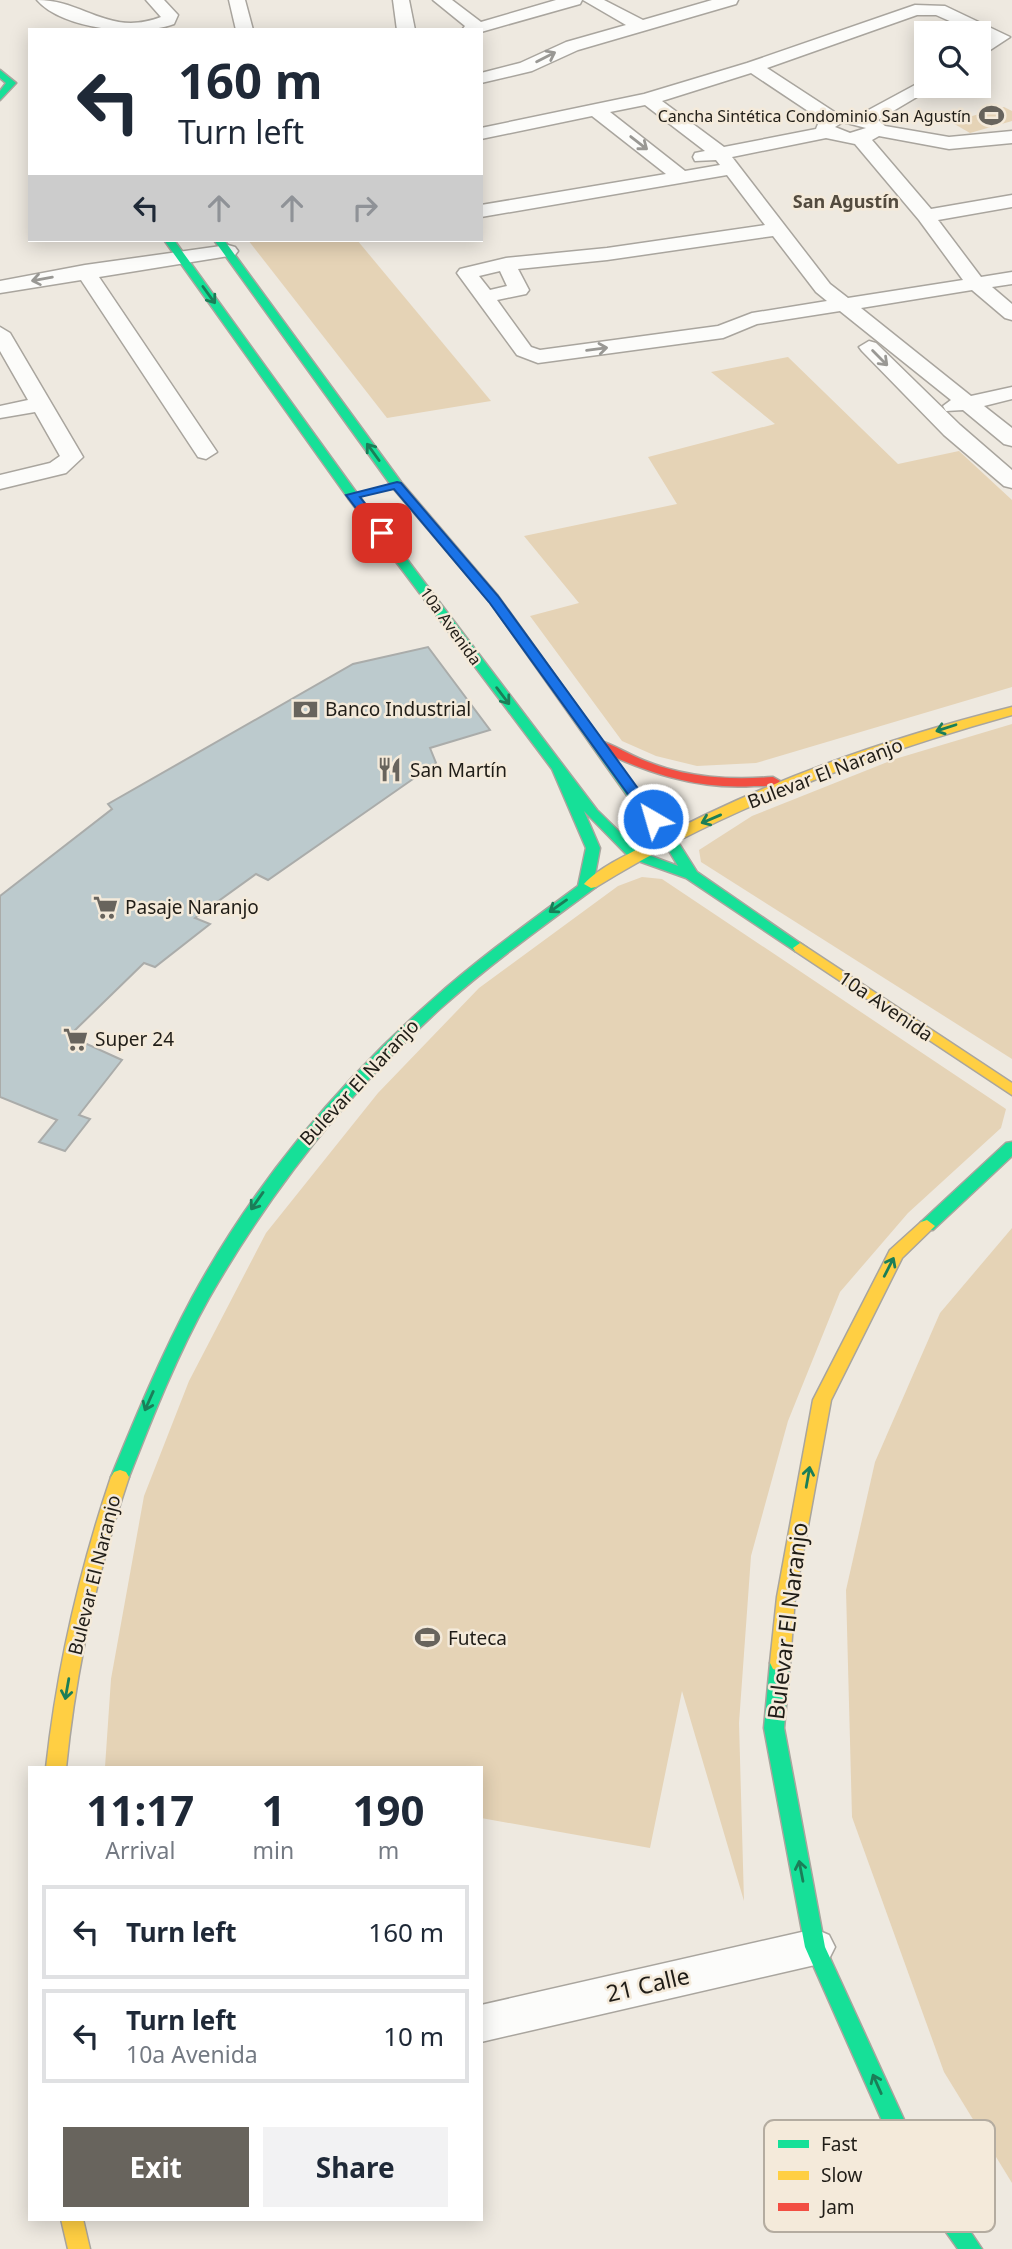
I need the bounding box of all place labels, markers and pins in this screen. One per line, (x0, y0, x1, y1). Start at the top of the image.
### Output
sports icon: Cancha Sintética Condominio San Agustín (977, 102, 1005, 130)
place label: Cancha Sintética Condominio San Agustín (658, 105, 971, 127)
pin (352, 503, 412, 563)
bank icon: Banco Industrial (291, 695, 319, 723)
place label: Banco Industrial (325, 696, 471, 722)
restaurant icon: San Martín (376, 756, 404, 784)
place label: San Martín (410, 757, 507, 783)
supermarket icon: Pasaje Naranjo (91, 893, 119, 921)
place label: Pasaje Naranjo (125, 894, 259, 920)
supermarket icon: Super 24 (61, 1025, 89, 1053)
place label: Super 24 (95, 1026, 174, 1052)
sports icon: Futeca (414, 1624, 442, 1652)
place label: Futeca (448, 1625, 507, 1651)

